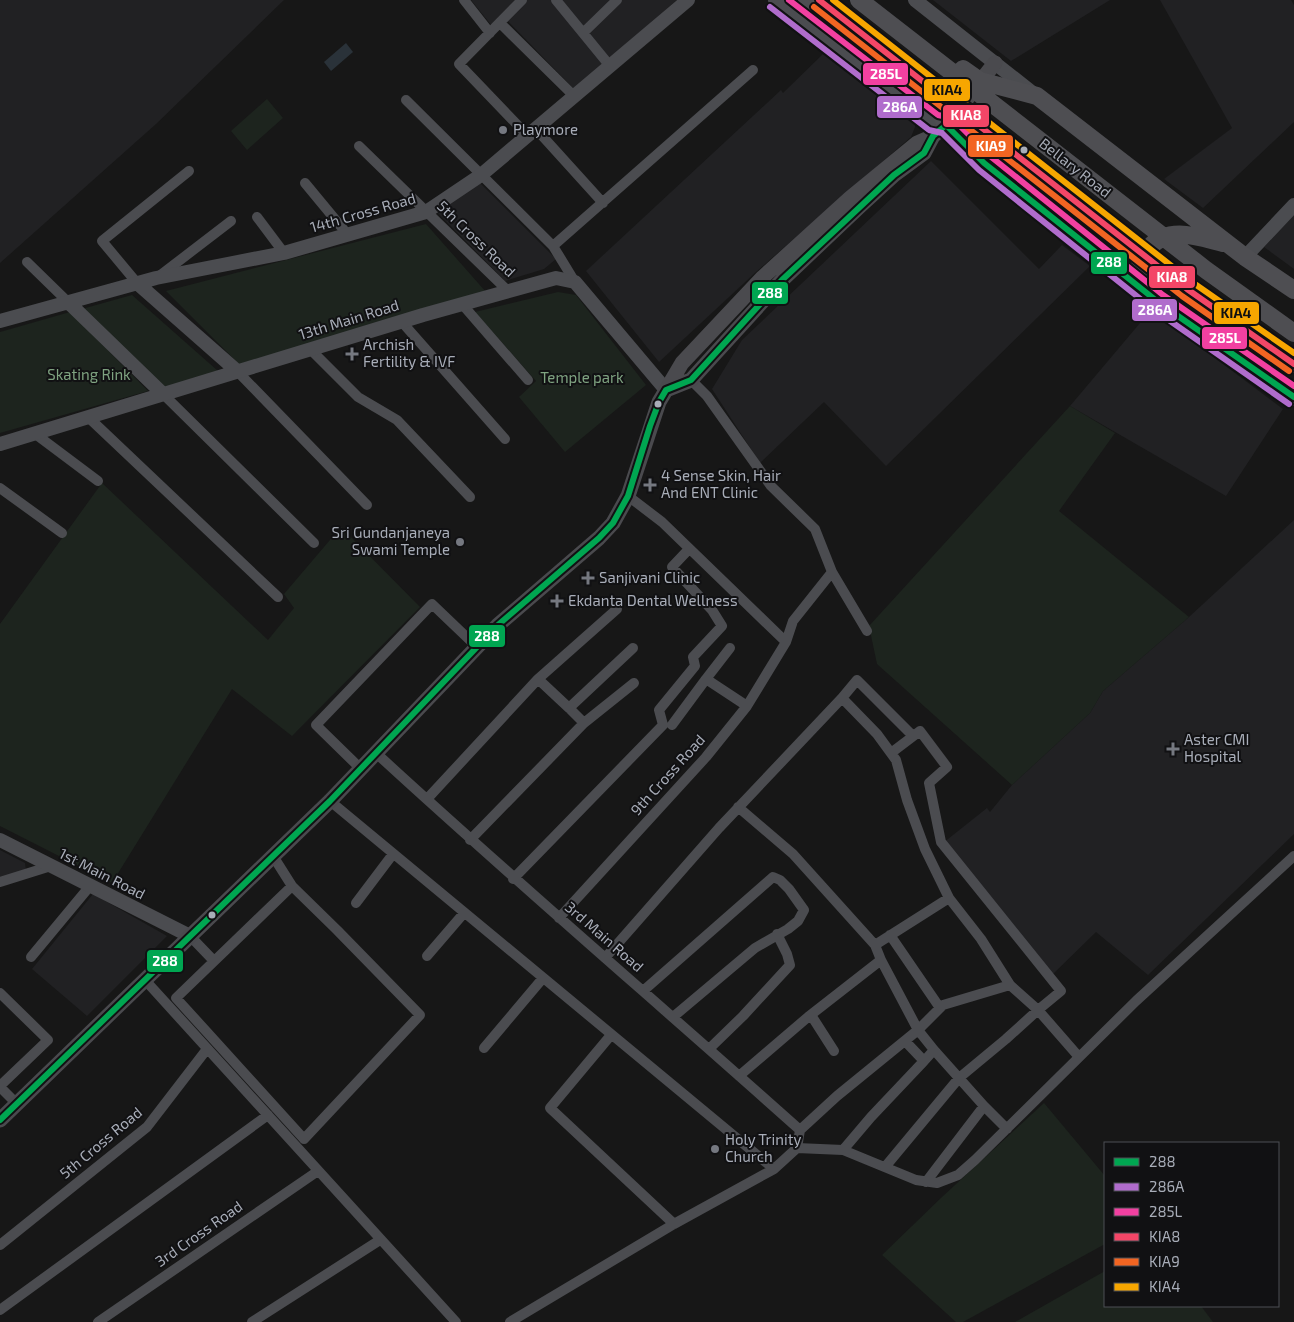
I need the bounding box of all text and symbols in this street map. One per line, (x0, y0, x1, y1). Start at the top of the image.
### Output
line badge: 285L (862, 62, 909, 86)
text: 285L (870, 65, 903, 82)
line badge: KIA4 (923, 78, 971, 102)
text: KIA4 (931, 81, 963, 98)
line badge: 286A (876, 95, 923, 119)
text: 286A (883, 98, 918, 115)
line badge: KIA8 (942, 104, 990, 128)
text: KIA8 (951, 106, 981, 123)
place label: Playmore (513, 120, 578, 138)
marker: Playmore (497, 124, 509, 136)
line badge: KIA9 (967, 134, 1014, 158)
street label: Bellary Road (1036, 134, 1115, 201)
text: KIA9 (976, 137, 1006, 154)
unlabelled marker (1019, 145, 1029, 155)
street label: 14th Cross Road (308, 188, 418, 236)
street label: 5th Cross Road (434, 196, 520, 280)
line badge: 288 (1090, 251, 1128, 275)
text: 288 (1096, 253, 1122, 270)
line badge: KIA8 (1148, 265, 1196, 289)
text: KIA8 (1157, 268, 1187, 285)
line badge: 288 (751, 281, 789, 305)
text: 288 (757, 284, 783, 301)
street label: 13th Main Road (296, 295, 401, 343)
line badge: 286A (1131, 298, 1178, 322)
text: 286A (1138, 301, 1173, 318)
line badge: KIA4 (1213, 301, 1260, 325)
text: KIA4 (1220, 304, 1252, 321)
line badge: 285L (1201, 326, 1248, 350)
text: 285L (1209, 329, 1242, 346)
place label: Archish Fertility & IVF (363, 335, 455, 370)
marker: Archish Fertility & IVF (345, 347, 359, 361)
park label: Skating Rink (47, 365, 131, 383)
park label: Temple park (540, 368, 624, 386)
unlabelled marker (653, 399, 663, 409)
place label: 4 Sense Skin, Hair And ENT Clinic (661, 466, 781, 501)
marker: 4 Sense Skin, Hair And ENT Clinic (643, 478, 657, 492)
place label: Sri Gundanjaneya Swami Temple (331, 523, 450, 558)
marker: Sri Gundanjaneya Swami Temple (454, 536, 466, 548)
place label: Sanjivani Clinic (599, 568, 700, 587)
marker: Sanjivani Clinic (581, 571, 595, 585)
place label: Ekdanta Dental Wellness (568, 591, 738, 609)
marker: Ekdanta Dental Wellness (550, 594, 564, 608)
line badge: 288 (468, 624, 506, 648)
text: 288 (474, 627, 500, 644)
street label: 9th Cross Road (626, 730, 708, 818)
place label: Aster CMI Hospital (1184, 730, 1249, 765)
marker: Aster CMI Hospital (1166, 742, 1180, 756)
street label: 1st Main Road (56, 844, 149, 903)
street label: 3rd Main Road (562, 897, 647, 975)
unlabelled marker (207, 910, 217, 920)
line badge: 288 (146, 949, 184, 973)
text: 288 (152, 952, 178, 969)
street label: 5th Cross Road (56, 1103, 145, 1182)
place label: Holy Trinity Church (725, 1130, 801, 1165)
legend (1104, 1142, 1279, 1307)
marker: Holy Trinity Church (709, 1143, 721, 1155)
text: 288 (1149, 1152, 1176, 1170)
text: 286A (1149, 1177, 1185, 1195)
street label: 3rd Cross Road (151, 1197, 245, 1270)
text: 285L (1149, 1202, 1183, 1220)
text: KIA8 (1149, 1227, 1180, 1245)
text: KIA9 (1149, 1252, 1180, 1270)
text: KIA4 (1149, 1277, 1180, 1295)

